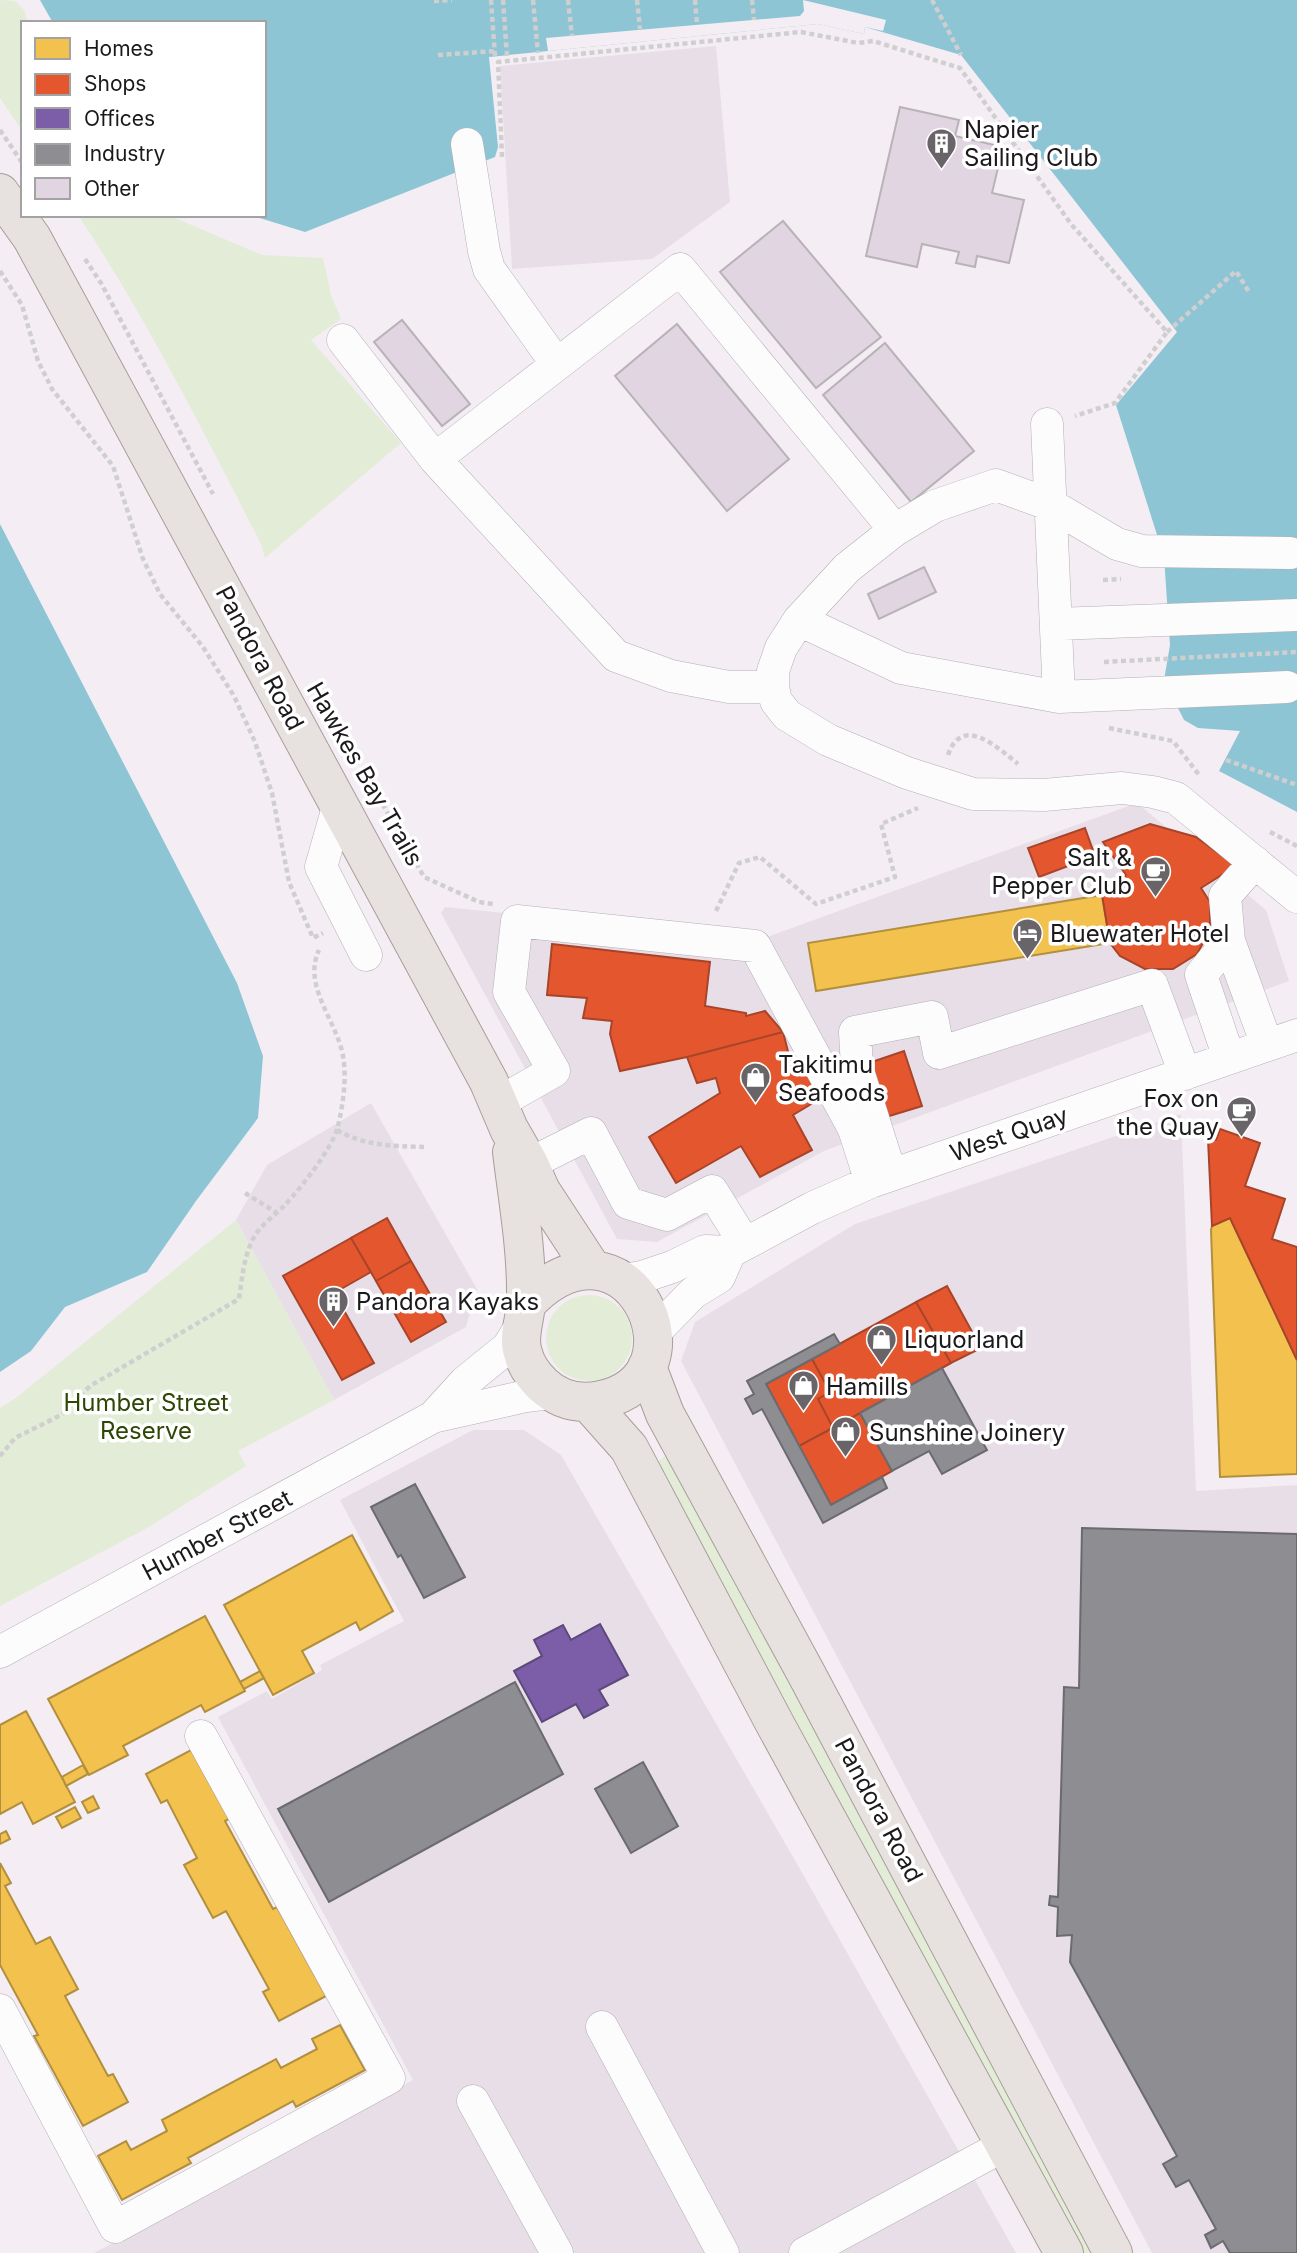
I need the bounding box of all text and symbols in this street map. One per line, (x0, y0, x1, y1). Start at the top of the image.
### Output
legend (21, 21, 266, 217)
text: Homes (84, 36, 154, 61)
text: Shops (84, 71, 146, 96)
text: Offices (84, 106, 155, 131)
place label: Napier Sailing Club (964, 115, 1098, 172)
building icon: Napier Sailing Club (924, 126, 958, 170)
text: Industry (84, 141, 166, 166)
text: Other (84, 176, 140, 201)
street label: Pandora Road (210, 581, 310, 735)
street label: Hawkes Bay Trails (301, 677, 429, 871)
place label: Salt & Pepper Club (991, 843, 1133, 900)
cafe icon: Salt & Pepper Club (1138, 854, 1172, 898)
hotel icon: Bluewater Hotel (1010, 916, 1044, 960)
place label: Bluewater Hotel (1050, 919, 1229, 948)
place label: Takitimu Seafoods (778, 1050, 885, 1107)
shop icon: Takitimu Seafoods (738, 1061, 772, 1105)
place label: Fox on the Quay (1117, 1084, 1219, 1141)
cafe icon: Fox on the Quay (1225, 1095, 1259, 1139)
street label: West Quay (946, 1100, 1072, 1168)
building icon: Pandora Kayaks (316, 1284, 350, 1328)
place label: Pandora Kayaks (356, 1287, 539, 1316)
shop icon: Liquorland (864, 1322, 898, 1366)
place label: Liquorland (904, 1325, 1024, 1354)
shop icon: Hamills (786, 1369, 820, 1413)
place label: Hamills (826, 1372, 908, 1401)
park label: Humber Street Reserve (63, 1388, 229, 1445)
shop icon: Sunshine Joinery (829, 1415, 863, 1459)
place label: Sunshine Joinery (869, 1418, 1065, 1447)
street label: Humber Street (137, 1483, 297, 1587)
street label: Pandora Road (829, 1733, 929, 1887)

